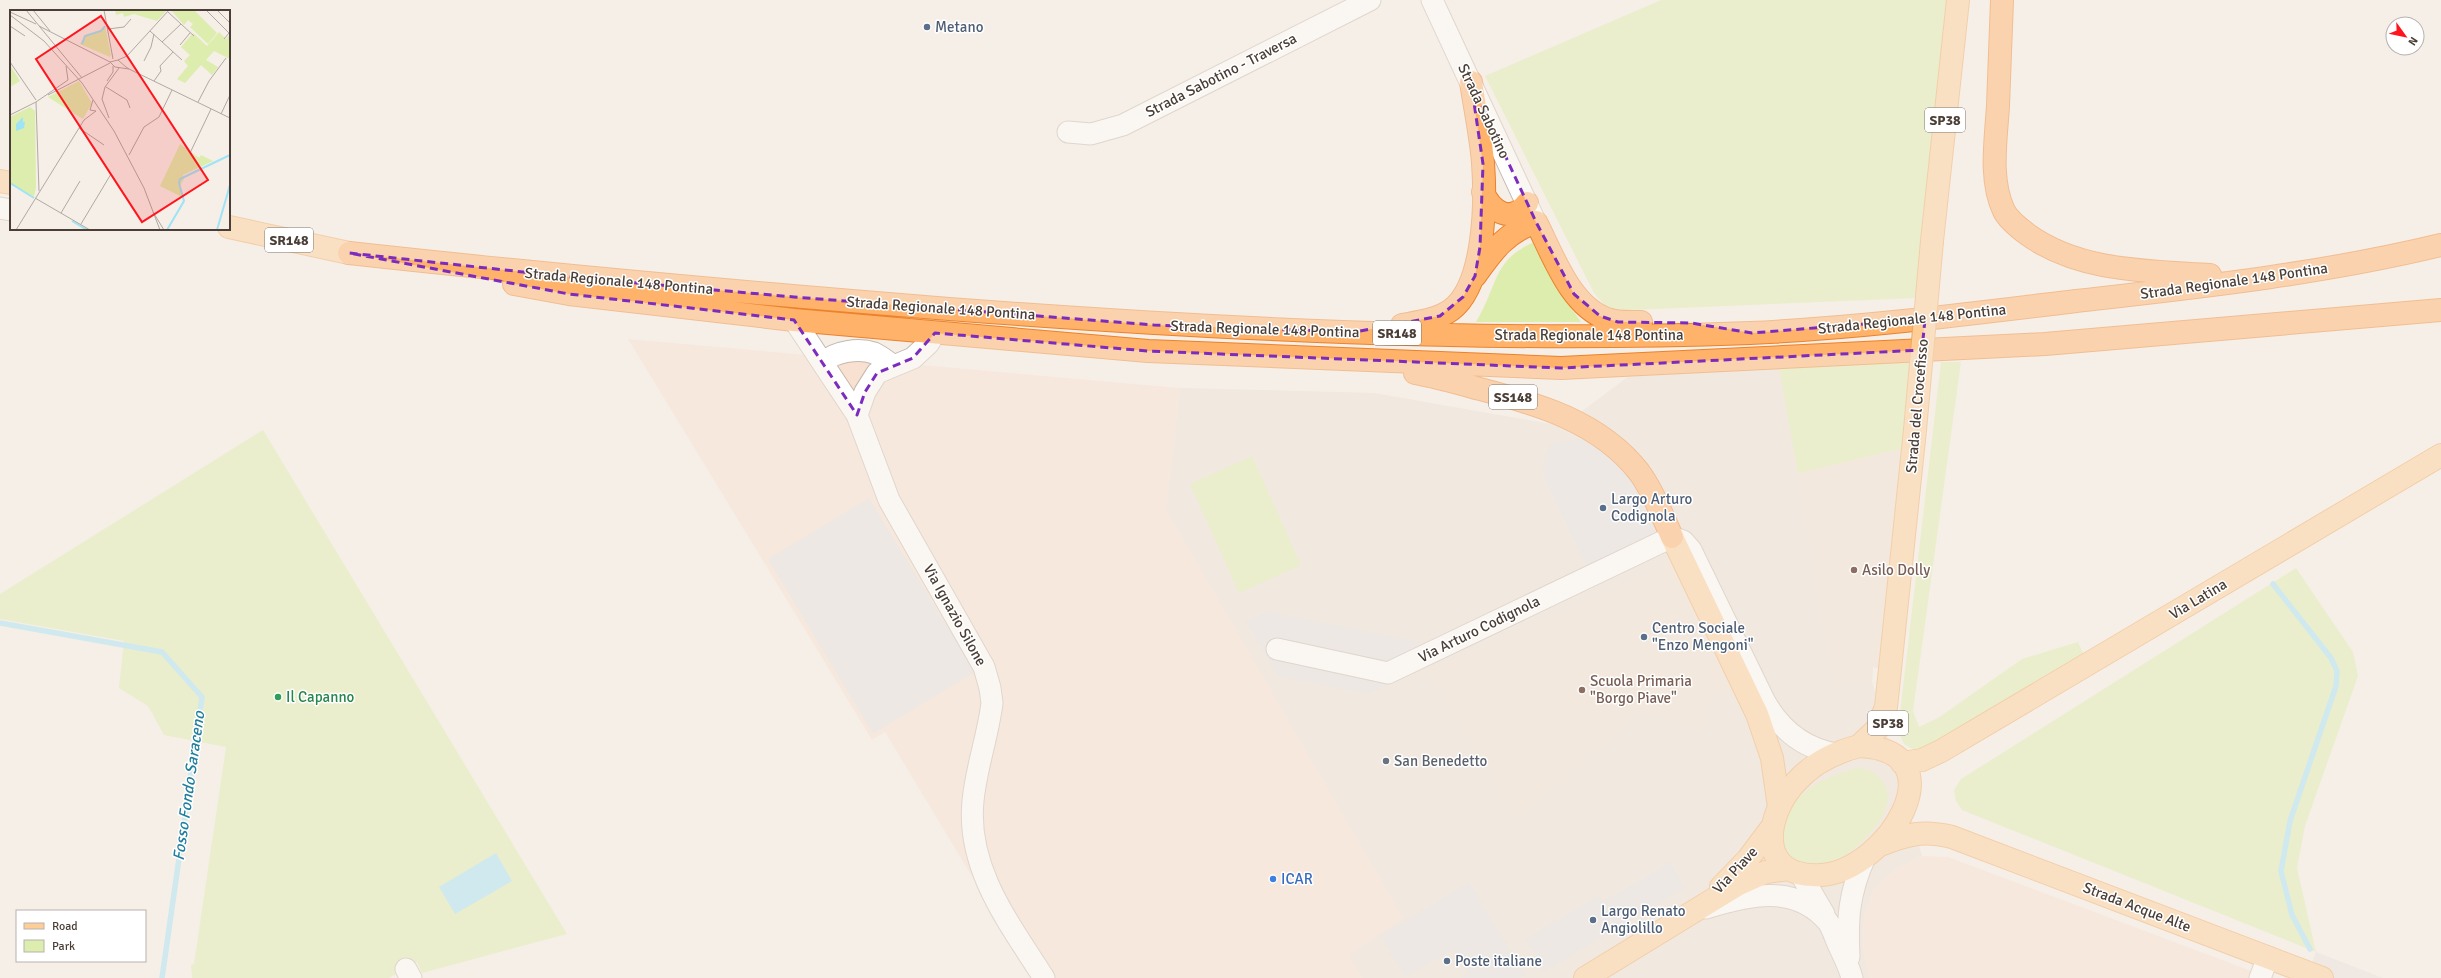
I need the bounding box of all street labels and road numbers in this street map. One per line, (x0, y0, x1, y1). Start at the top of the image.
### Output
street label: Strada Sabotino - Traversa (1142, 29, 1300, 121)
street label: Strada Sabotino (1454, 61, 1514, 161)
road number: SP38 (1925, 108, 1965, 132)
road number: SR148 (265, 228, 313, 252)
street label: Strada Regionale 148 Pontina (2139, 259, 2329, 303)
street label: Strada Regionale 148 Pontina (524, 264, 714, 298)
street label: Strada Regionale 148 Pontina (846, 292, 1036, 324)
street label: Strada Regionale 148 Pontina (1817, 300, 2007, 338)
street label: Strada Regionale 148 Pontina (1170, 317, 1360, 341)
road number: SR148 (1373, 321, 1421, 345)
street label: Strada Regionale 148 Pontina (1494, 326, 1684, 344)
street label: Strada del Crocefisso (1902, 338, 1932, 474)
road number: SS148 (1489, 385, 1537, 409)
street label: Via Ignazio Silone (920, 561, 990, 669)
street label: Via Latina (2166, 575, 2230, 623)
street label: Via Arturo Codignola (1415, 592, 1543, 666)
road number: SP38 (1868, 711, 1908, 735)
street label: Via Piave (1709, 843, 1761, 897)
street label: Strada Acque Alte (2080, 878, 2194, 936)

